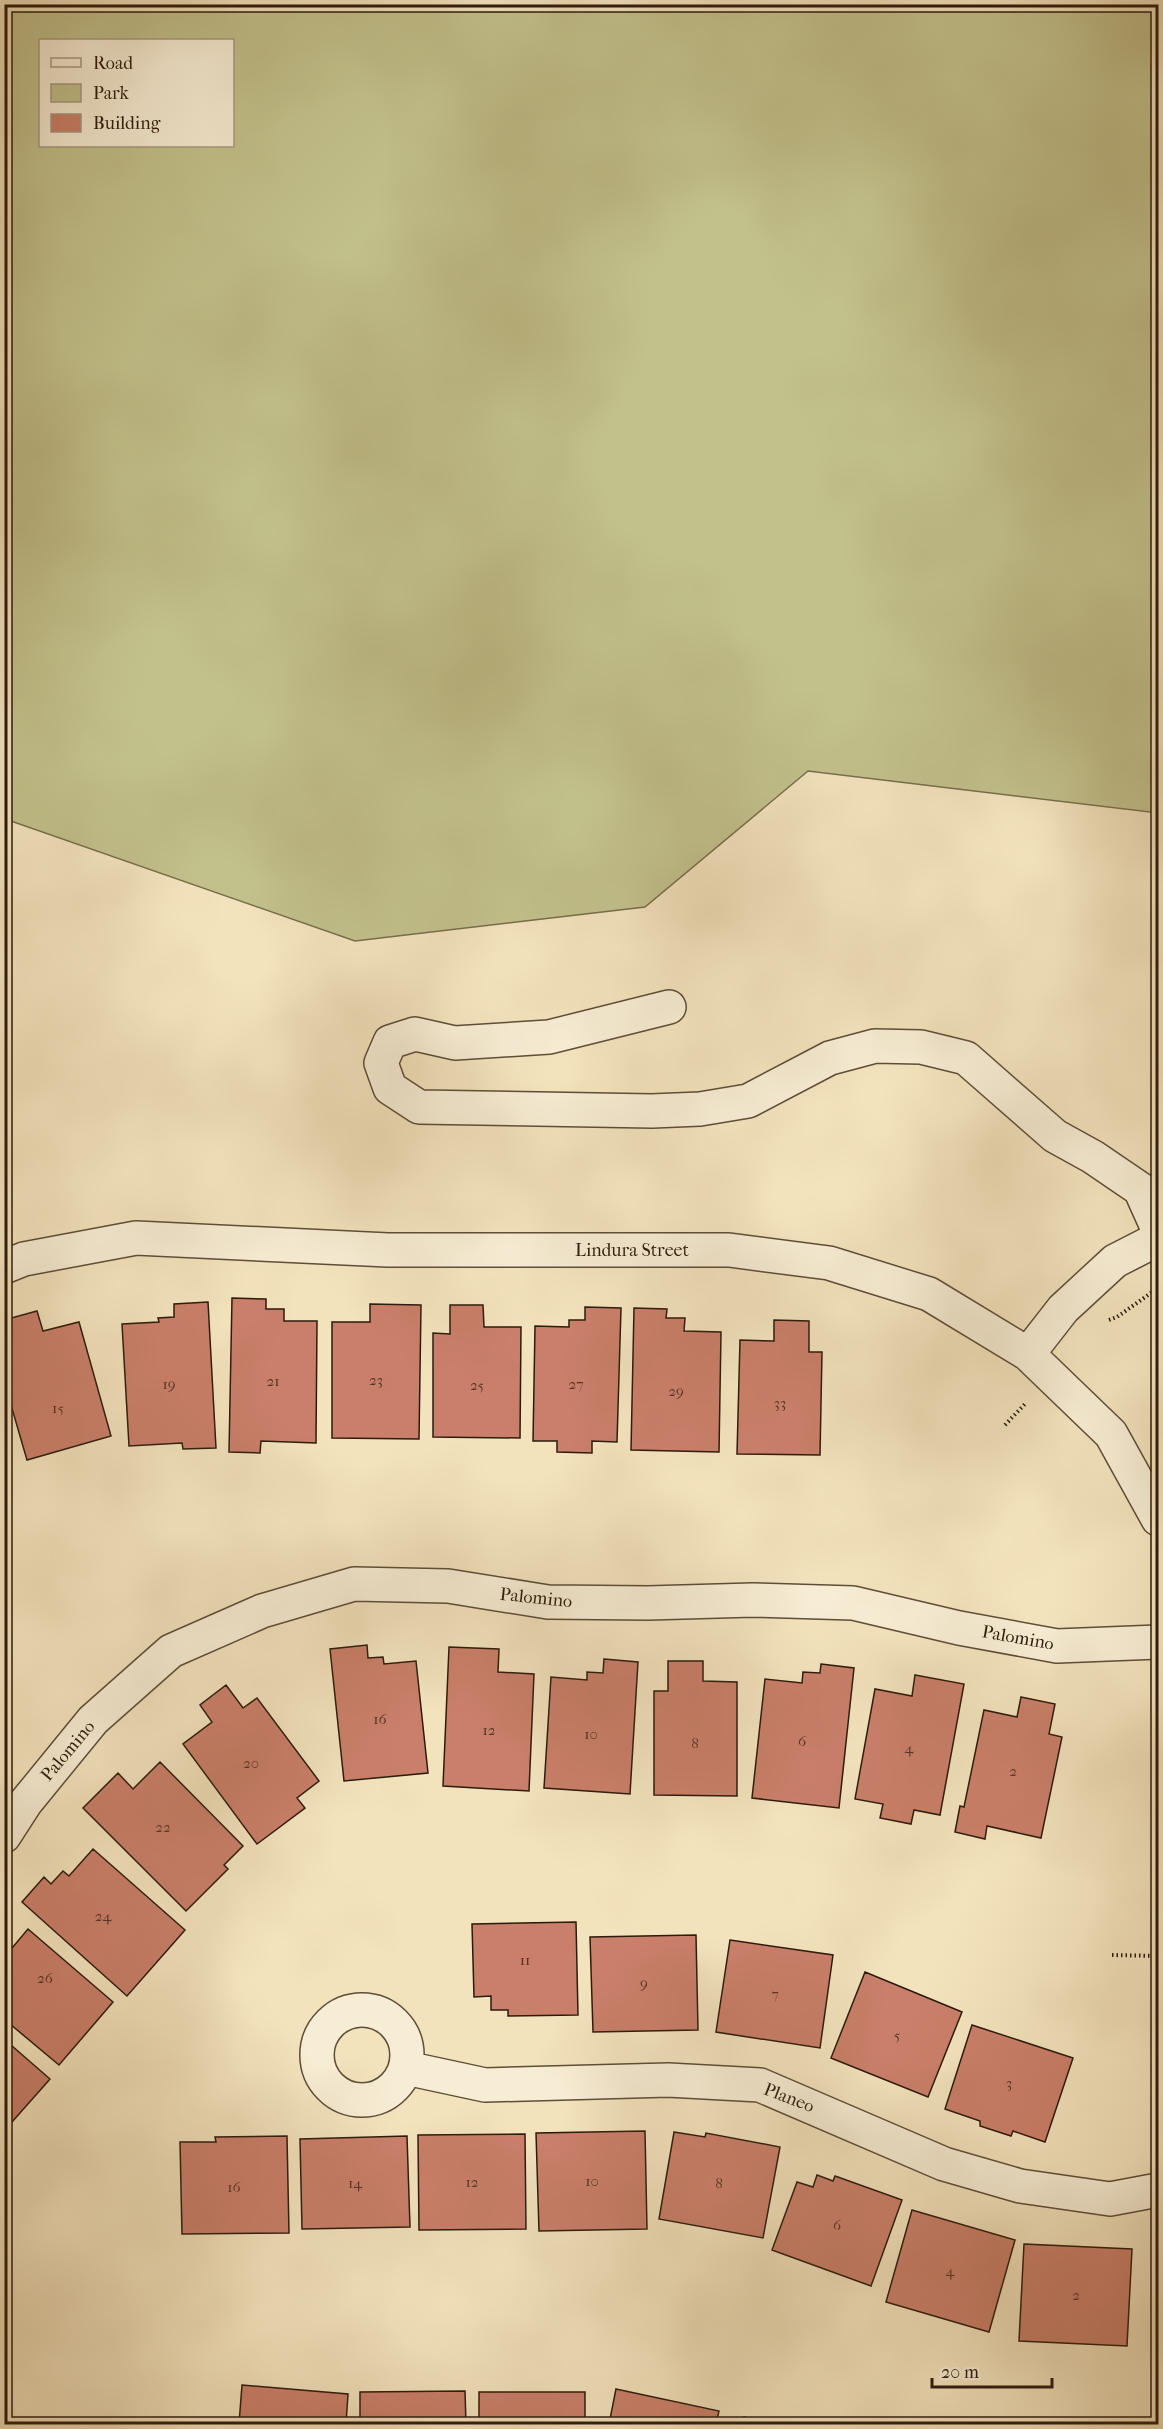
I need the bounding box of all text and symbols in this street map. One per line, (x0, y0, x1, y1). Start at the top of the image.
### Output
legend (39, 39, 234, 147)
text: Road (93, 53, 133, 74)
text: Park (93, 83, 130, 104)
text: Building (93, 113, 161, 134)
street label: Lindura Street (575, 1240, 689, 1261)
house number: 23 (369, 1371, 383, 1389)
house number: 21 (266, 1372, 280, 1390)
house number: 19 (162, 1375, 176, 1393)
house number: 27 (569, 1375, 583, 1393)
house number: 25 (470, 1376, 484, 1394)
house number: 29 (668, 1382, 684, 1400)
house number: 33 (774, 1394, 786, 1412)
house number: 15 (52, 1399, 64, 1417)
street label: Palomino (499, 1584, 573, 1612)
street label: Palomino (980, 1621, 1056, 1655)
house number: 16 (373, 1710, 388, 1728)
street label: Palomino (37, 1716, 99, 1786)
house number: 12 (482, 1721, 496, 1739)
house number: 10 (584, 1725, 598, 1743)
house number: 6 (798, 1732, 807, 1750)
house number: 8 (691, 1734, 699, 1752)
house number: 4 (905, 1739, 915, 1757)
house number: 20 (243, 1754, 259, 1772)
house number: 2 (1009, 1762, 1017, 1780)
house number: 22 (155, 1818, 171, 1836)
house number: 24 (95, 1907, 112, 1925)
house number: 11 (520, 1951, 530, 1969)
house number: 26 (37, 1969, 54, 1987)
house number: 9 (640, 1974, 648, 1992)
house number: 7 (771, 1985, 779, 2003)
house number: 5 (894, 2026, 900, 2044)
house number: 3 (1006, 2074, 1012, 2092)
street label: Planeo (761, 2079, 817, 2117)
house number: 10 (585, 2172, 599, 2190)
house number: 12 (465, 2173, 479, 2191)
house number: 14 (348, 2174, 363, 2192)
house number: 8 (715, 2174, 723, 2192)
house number: 16 (227, 2178, 242, 2196)
house number: 6 (833, 2216, 842, 2234)
house number: 4 (946, 2262, 956, 2280)
house number: 2 (1072, 2286, 1080, 2304)
scale bar (932, 2351, 1052, 2389)
text: 20 m (941, 2362, 979, 2383)

